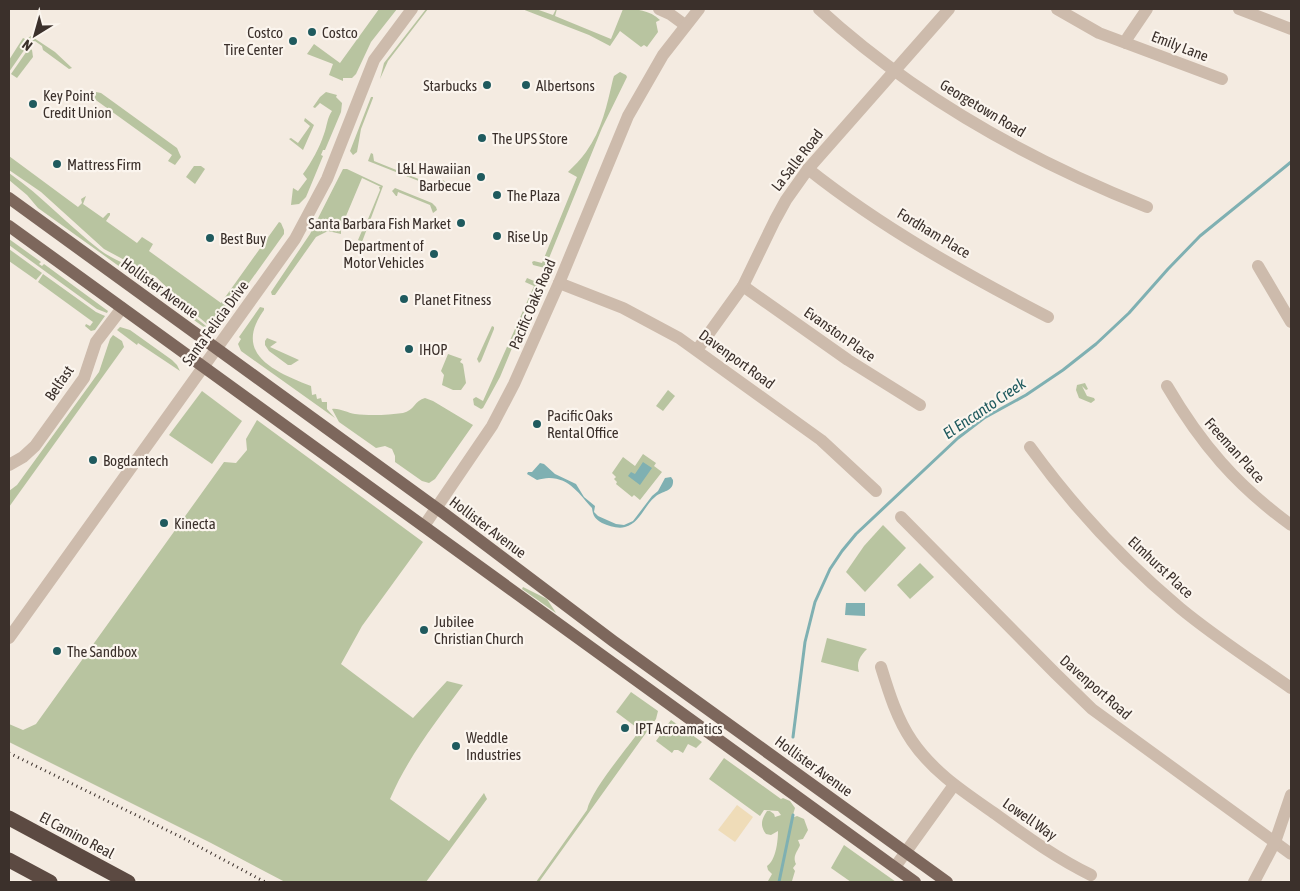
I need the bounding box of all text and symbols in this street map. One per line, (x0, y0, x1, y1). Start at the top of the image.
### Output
north arrow (10, 10, 60, 60)
place label: Costco Tire Center (224, 24, 284, 58)
place label: Costco (322, 24, 358, 41)
marker: Costco (306, 26, 318, 38)
street label: Emily Lane (1149, 27, 1211, 65)
marker: Costco Tire Center (287, 35, 299, 47)
text: N (19, 37, 35, 54)
street label: Georgetown Road (937, 76, 1029, 140)
place label: Starbucks (423, 77, 477, 94)
place label: Albertsons (536, 77, 595, 94)
marker: Starbucks (481, 79, 493, 91)
marker: Albertsons (520, 79, 532, 91)
place label: Key Point Credit Union (43, 87, 112, 121)
marker: Key Point Credit Union (27, 98, 39, 110)
street label: La Salle Road (768, 126, 826, 194)
place label: The UPS Store (492, 130, 568, 147)
marker: The UPS Store (476, 132, 488, 144)
place label: Mattress Firm (67, 156, 141, 173)
marker: Mattress Firm (51, 158, 63, 170)
place label: L&L Hawaiian Barbecue (397, 160, 471, 194)
marker: L&L Hawaiian Barbecue (475, 171, 487, 183)
place label: The Plaza (507, 187, 560, 204)
marker: The Plaza (491, 189, 503, 201)
street label: Fordham Place (894, 205, 974, 262)
place label: Santa Barbara Fish Market (308, 215, 451, 232)
marker: Santa Barbara Fish Market (455, 217, 467, 229)
place label: Rise Up (507, 228, 548, 245)
place label: Best Buy (220, 230, 266, 247)
marker: Rise Up (491, 230, 503, 242)
marker: Best Buy (204, 232, 216, 244)
place label: Department of Motor Vehicles (343, 237, 424, 271)
marker: Department of Motor Vehicles (428, 248, 440, 260)
street label: Hollister Avenue (118, 254, 202, 322)
street label: Pacific Oaks Road (505, 256, 559, 352)
street label: Santa Felicia Drive (178, 277, 252, 369)
place label: Planet Fitness (414, 291, 491, 308)
marker: Planet Fitness (398, 293, 410, 305)
street label: Evanston Place (801, 303, 879, 365)
street label: Davenport Road (696, 326, 778, 392)
place label: IHOP (419, 341, 448, 358)
marker: IHOP (403, 343, 415, 355)
street label: Belfast (41, 362, 77, 404)
water label: El Encanto Creek (939, 373, 1030, 442)
place label: Pacific Oaks Rental Office (547, 407, 619, 441)
street label: Freeman Place (1201, 414, 1269, 486)
marker: Pacific Oaks Rental Office (531, 418, 543, 430)
place label: Bogdantech (103, 452, 168, 469)
marker: Bogdantech (87, 454, 99, 466)
street label: Hollister Avenue (446, 493, 530, 561)
place label: Kinecta (174, 515, 216, 532)
marker: Kinecta (158, 517, 170, 529)
street label: Elmhurst Place (1125, 533, 1197, 601)
place label: Jubilee Christian Church (434, 613, 524, 647)
marker: Jubilee Christian Church (418, 624, 430, 636)
place label: The Sandbox (67, 643, 137, 660)
marker: The Sandbox (51, 645, 63, 657)
street label: Davenport Road (1057, 651, 1135, 723)
place label: IPT Acroamatics (635, 720, 723, 737)
marker: IPT Acroamatics (619, 722, 631, 734)
place label: Weddle Industries (466, 729, 521, 763)
street label: Hollister Avenue (772, 732, 856, 800)
marker: Weddle Industries (450, 740, 462, 752)
street label: Lowell Way (1000, 794, 1060, 844)
street label: El Camino Real (37, 808, 117, 862)

